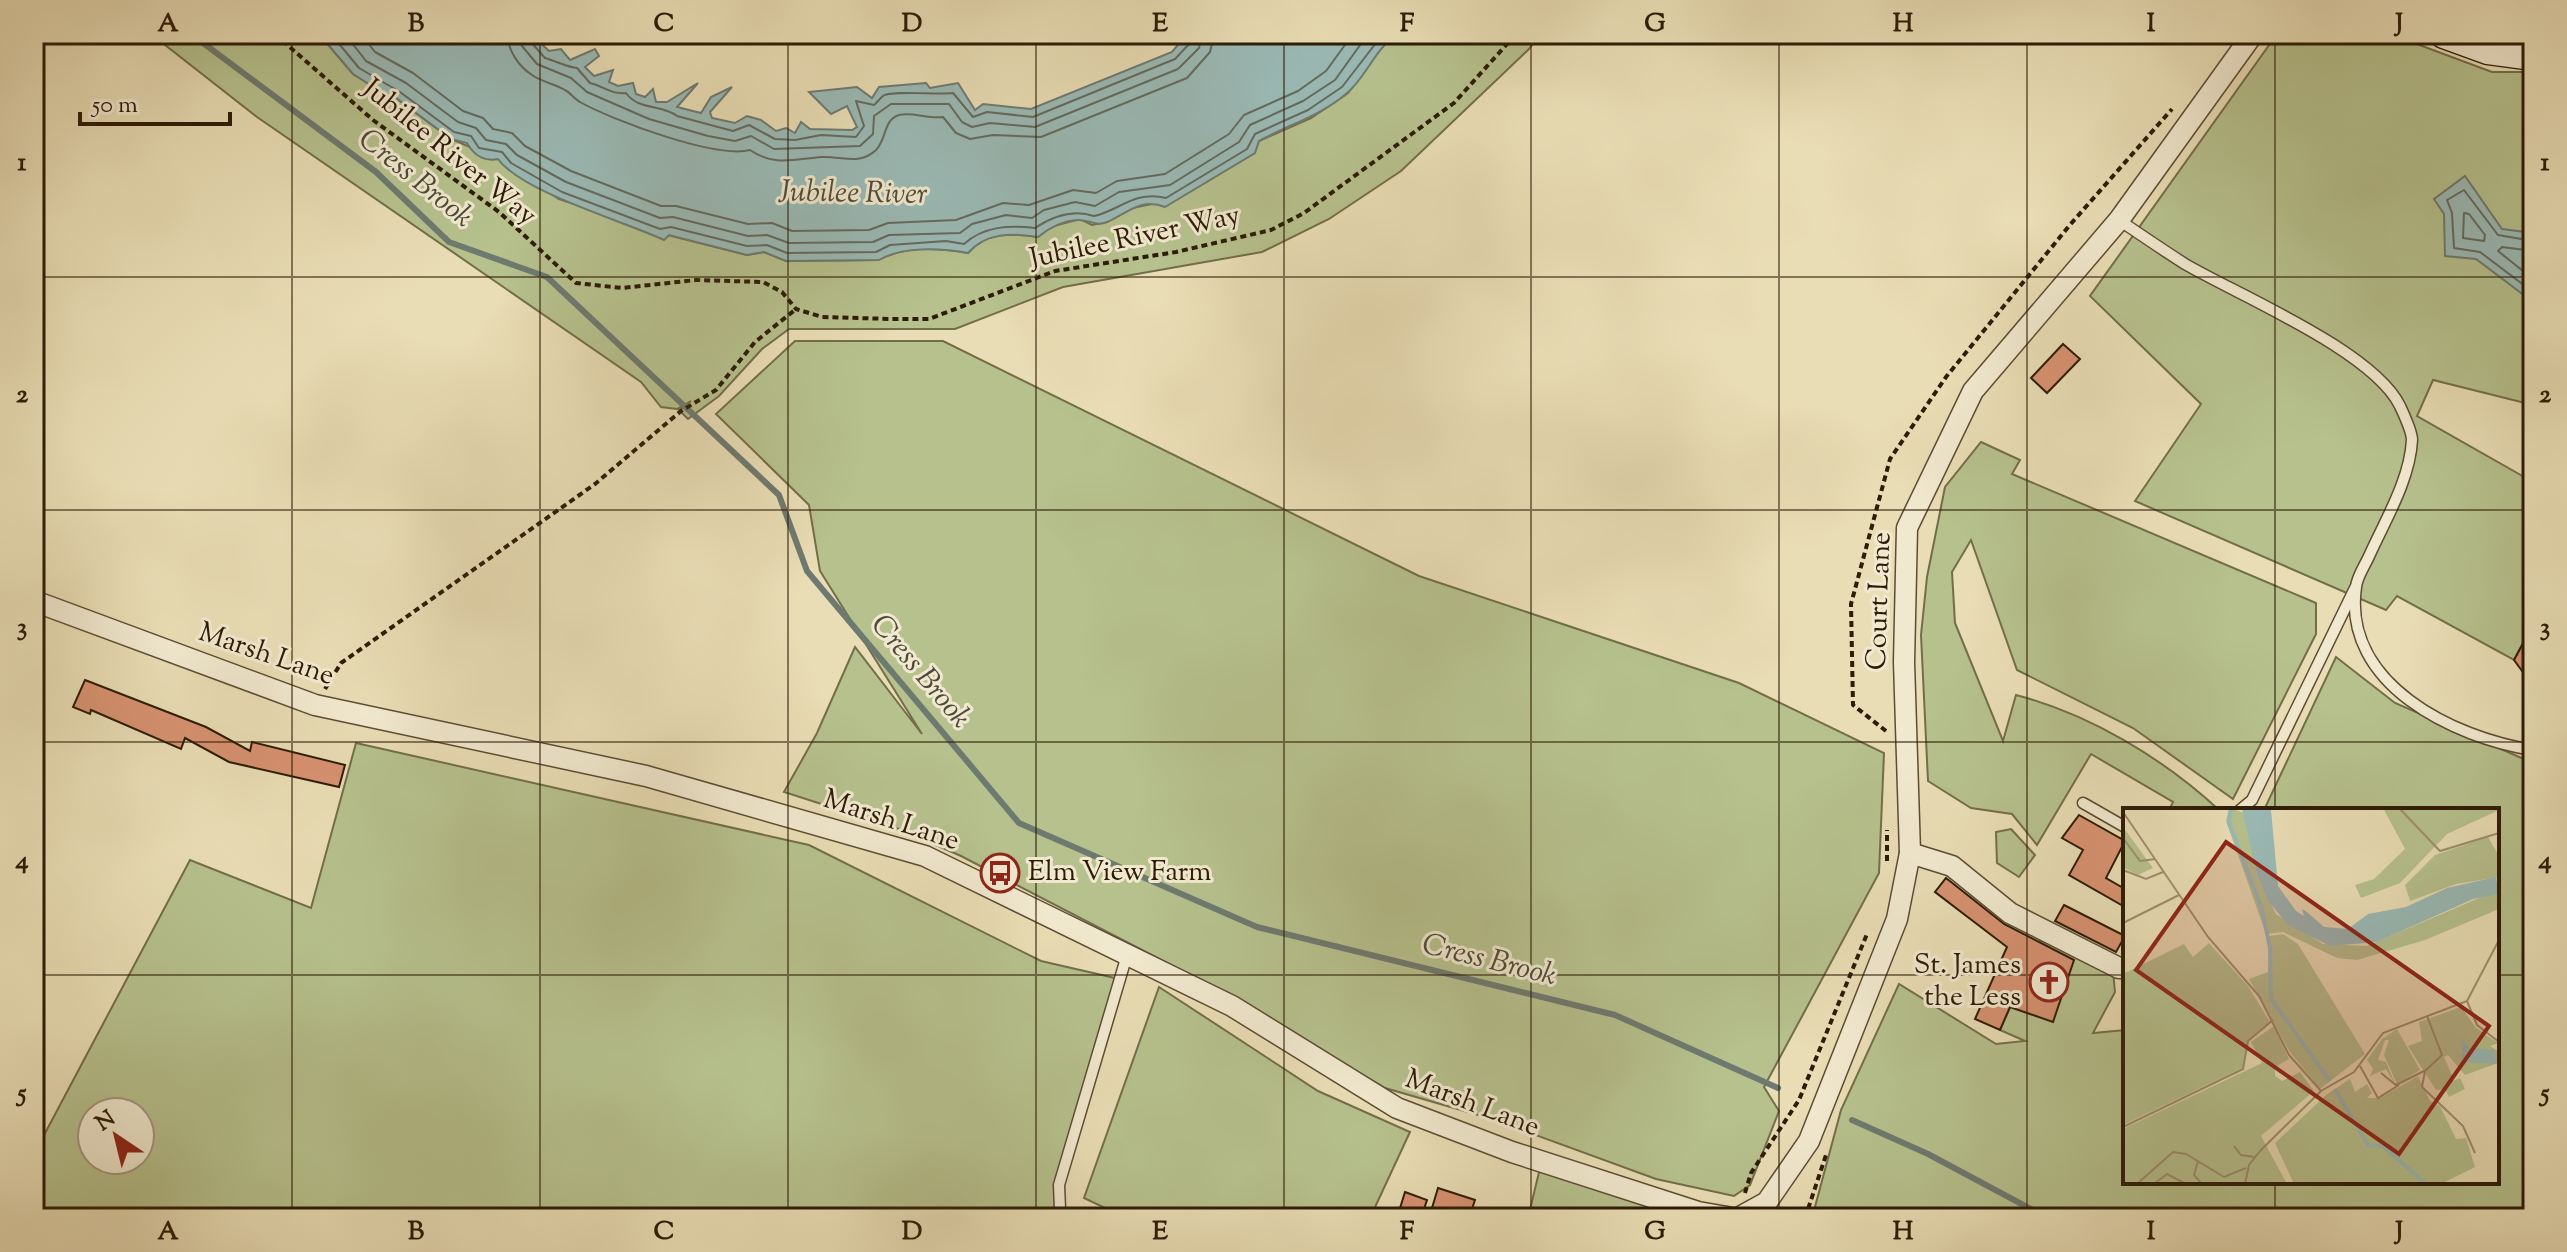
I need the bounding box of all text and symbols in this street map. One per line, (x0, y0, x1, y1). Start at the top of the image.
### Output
text: A (157, 6, 179, 43)
text: B (408, 6, 425, 43)
text: C (654, 6, 674, 43)
text: D (902, 6, 922, 43)
text: E (1152, 6, 1168, 43)
text: F (1400, 6, 1415, 43)
text: G (1644, 6, 1666, 43)
text: H (1893, 6, 1914, 43)
text: I (2147, 6, 2156, 43)
text: J (2393, 6, 2403, 43)
street label: Jubilee River Way (352, 69, 545, 236)
scale bar (80, 76, 230, 126)
text: 50 m (90, 89, 138, 123)
water label: Cress Brook (348, 119, 482, 239)
text: 1 (18, 145, 27, 182)
text: 1 (2541, 145, 2550, 182)
water label: Jubilee River (777, 171, 928, 217)
street label: Jubilee River Way (1024, 196, 1244, 280)
text: 2 (16, 377, 29, 414)
text: 2 (2539, 377, 2552, 414)
street label: Court Lane (1858, 531, 1902, 671)
water label: Cress Brook (859, 606, 981, 738)
text: 3 (17, 610, 27, 647)
text: 3 (2540, 610, 2550, 647)
street label: Marsh Lane (193, 613, 339, 697)
street label: Marsh Lane (818, 780, 964, 862)
inset map (2123, 808, 2499, 1184)
text: 4 (14, 843, 29, 880)
text: 4 (2537, 843, 2552, 880)
bus stop icon: Elm View Farm (979, 852, 1021, 894)
place label: Elm View Farm (1028, 853, 1211, 893)
water label: Cress Brook (1417, 924, 1561, 998)
place label: St. James the Less (1914, 946, 2021, 1018)
church icon: St. James the Less (2028, 961, 2070, 1003)
street label: Marsh Lane (1399, 1060, 1545, 1148)
text: 5 (16, 1076, 27, 1113)
text: 5 (2539, 1076, 2550, 1113)
north arrow (76, 1096, 156, 1176)
text: N (90, 1104, 123, 1140)
text: A (157, 1214, 179, 1251)
text: B (408, 1214, 425, 1251)
text: C (654, 1214, 674, 1251)
text: D (902, 1214, 922, 1251)
text: E (1152, 1214, 1168, 1251)
text: F (1400, 1214, 1415, 1251)
text: G (1644, 1214, 1666, 1251)
text: H (1893, 1214, 1914, 1251)
text: I (2147, 1214, 2156, 1251)
text: J (2393, 1214, 2403, 1251)

